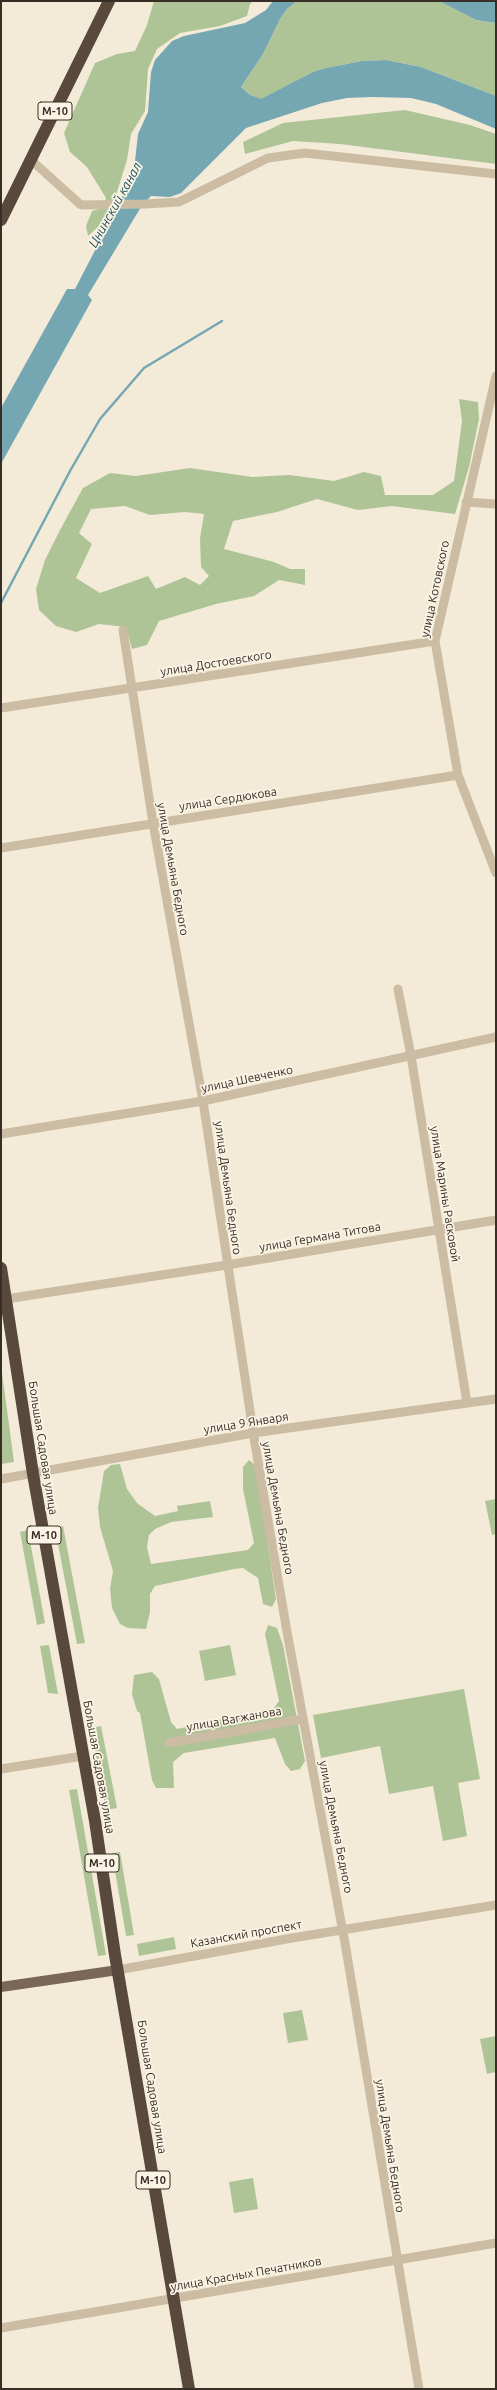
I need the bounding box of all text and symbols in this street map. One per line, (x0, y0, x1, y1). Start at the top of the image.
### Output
road number: М-10 (38, 102, 72, 120)
water label: Цнинский канал (85, 160, 145, 250)
street label: улица Котовского (418, 539, 452, 639)
street label: улица Достоевского (159, 647, 273, 679)
street label: улица Сердюкова (178, 784, 278, 814)
street label: улица Демьяна Бедного (154, 801, 192, 937)
street label: улица Шевченко (200, 1062, 294, 1096)
street label: улица Демьяна Бедного (211, 1120, 245, 1256)
street label: улица Марины Расковой (427, 1125, 463, 1263)
street label: улица Германа Титова (258, 1219, 382, 1255)
street label: Большая Садовая улица (25, 1380, 61, 1516)
street label: улица 9 Января (202, 1409, 290, 1437)
street label: улица Демьяна Бедного (259, 1440, 297, 1576)
road number: М-10 (27, 1526, 61, 1544)
street label: Большая Садовая улица (80, 1699, 118, 1835)
street label: улица Вагжанова (185, 1704, 283, 1734)
street label: улица Демьяна Бедного (316, 1759, 356, 1895)
road number: М-10 (85, 1854, 119, 1872)
street label: Казанский проспект (189, 1917, 303, 1951)
street label: Большая Садовая улица (134, 2019, 170, 2155)
street label: улица Демьяна Бедного (372, 2078, 408, 2214)
road number: М-10 (136, 2171, 170, 2189)
street label: улица Красных Печатников (170, 2254, 322, 2294)

